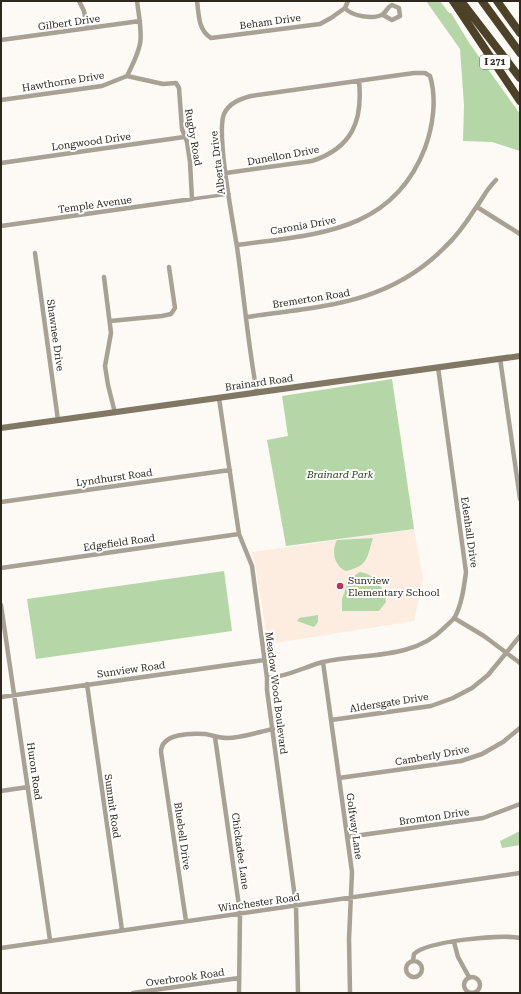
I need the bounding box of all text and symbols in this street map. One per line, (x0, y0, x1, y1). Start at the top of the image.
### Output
street label: Beham Drive (239, 12, 302, 31)
street label: Gilbert Drive (37, 13, 101, 32)
road number: I 271 (480, 55, 510, 69)
street label: Hawthorne Drive (21, 69, 105, 93)
street label: Rugby Road (183, 108, 204, 167)
street label: Longwood Drive (51, 130, 132, 153)
street label: Alberta Drive (208, 130, 227, 195)
street label: Dunellon Drive (246, 144, 321, 167)
street label: Temple Avenue (58, 194, 133, 215)
street label: Caronia Drive (269, 214, 337, 237)
street label: Bremerton Road (272, 287, 351, 310)
street label: Shawnee Drive (45, 298, 66, 372)
street label: Brainard Road (224, 372, 294, 393)
street label: Lyndhurst Road (75, 467, 154, 488)
park label: Brainard Park (306, 469, 374, 480)
street label: Edenhall Drive (459, 496, 480, 569)
street label: Edgefield Road (82, 532, 156, 553)
place label: Sunview Elementary School (348, 575, 440, 598)
marker: Sunview Elementary School (335, 581, 345, 591)
street label: Meadow Wood Boulevard (264, 631, 290, 756)
street label: Sunview Road (96, 659, 166, 680)
street label: Aldersgate Drive (349, 691, 430, 714)
street label: Huron Road (25, 741, 44, 801)
street label: Camberly Drive (394, 743, 471, 767)
street label: Summit Road (103, 773, 123, 839)
street label: Golfway Lane (344, 792, 365, 860)
street label: Bluebell Drive (172, 802, 193, 871)
street label: Bromton Drive (398, 806, 470, 827)
street label: Chickadee Lane (230, 812, 251, 891)
street label: Winchester Road (218, 891, 301, 914)
street label: Overbrook Road (145, 966, 226, 988)

